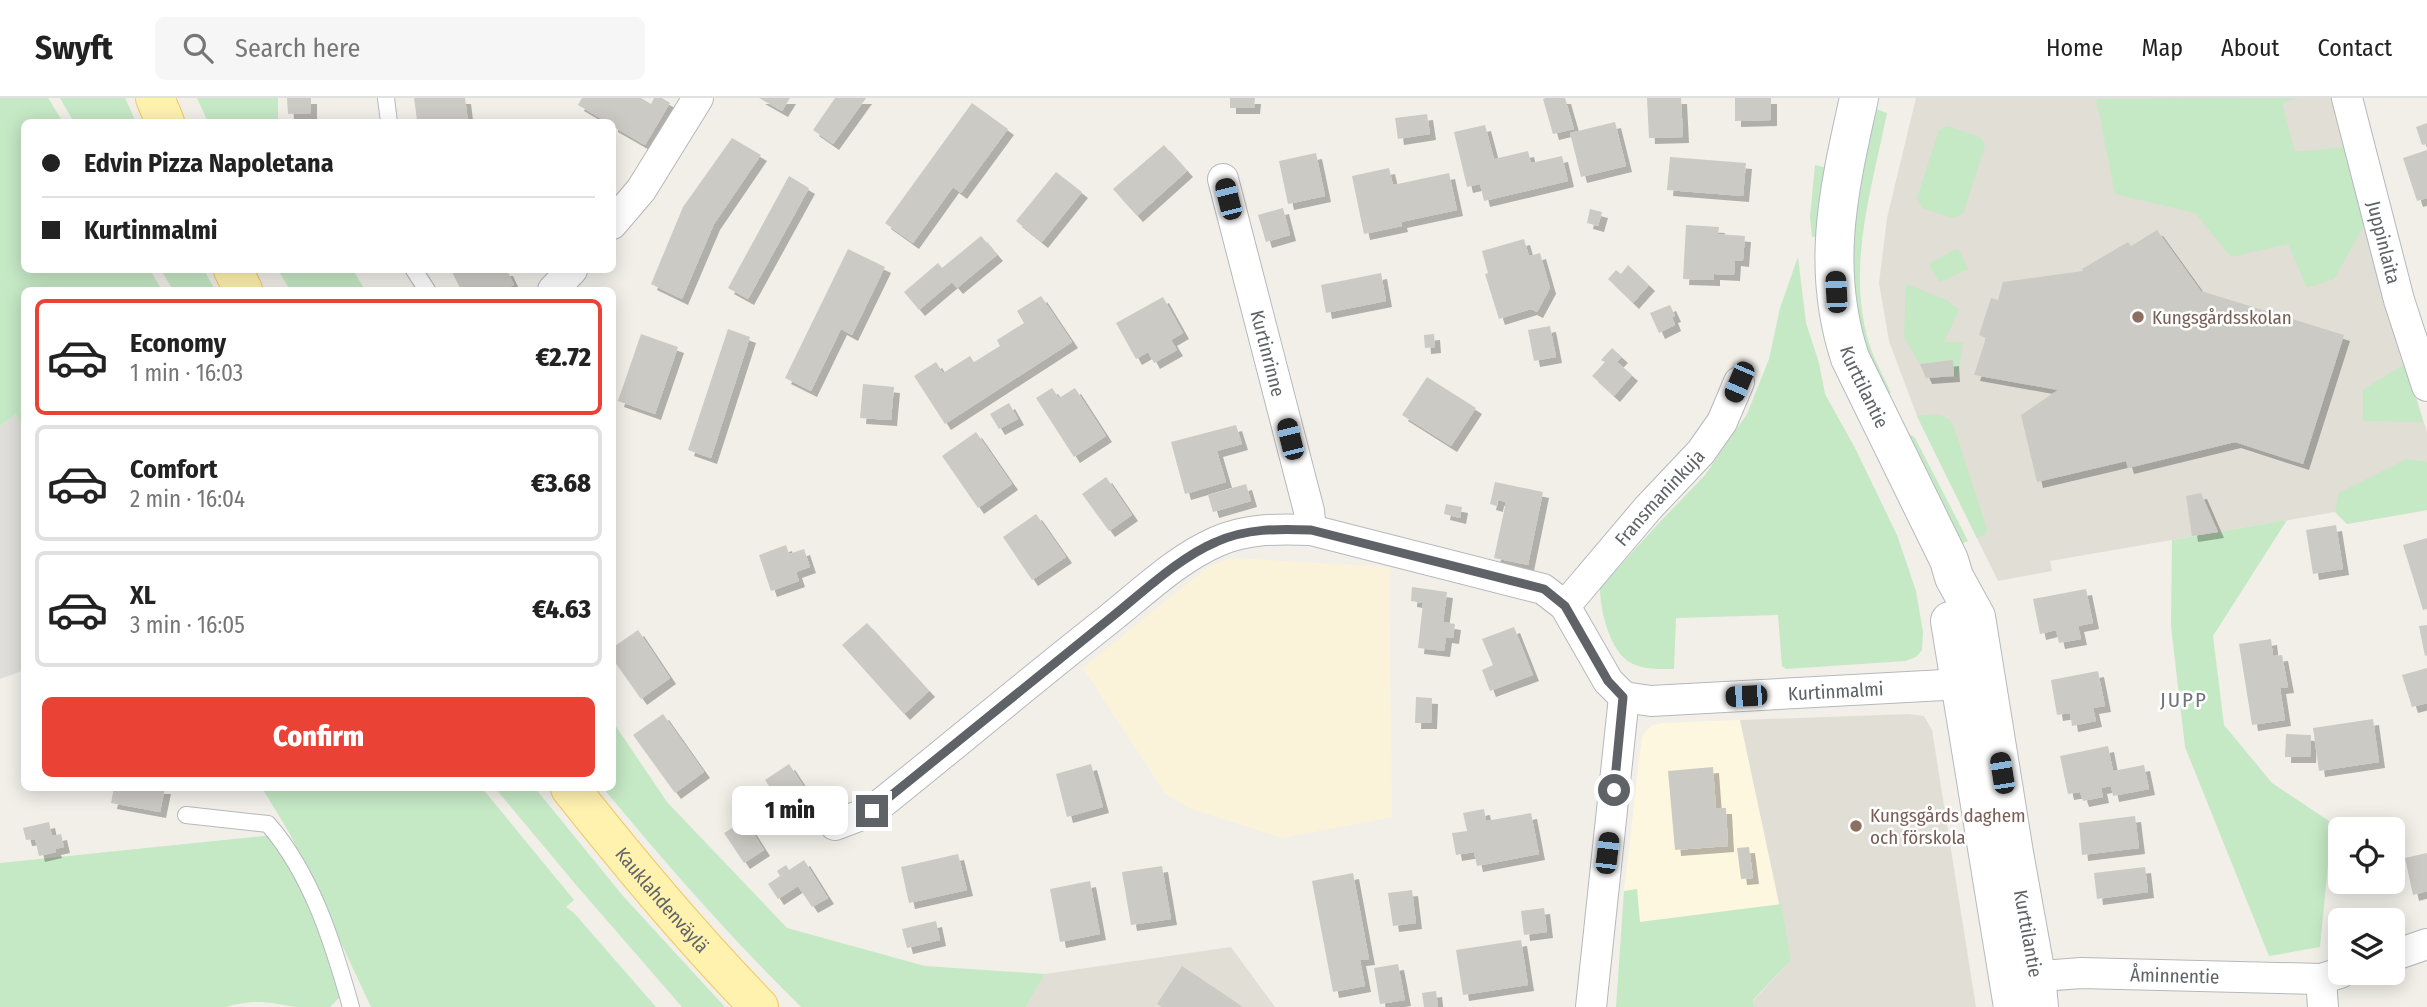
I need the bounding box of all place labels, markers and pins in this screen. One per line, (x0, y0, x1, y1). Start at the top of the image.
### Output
place label: Kungsgårdsskolan (2152, 306, 2292, 329)
marker: Kungsgårdsskolan (2130, 309, 2146, 325)
place label: Kungsgårds daghem och förskola (1870, 804, 2026, 849)
marker: Kungsgårds daghem och förskola (1848, 818, 1864, 834)

